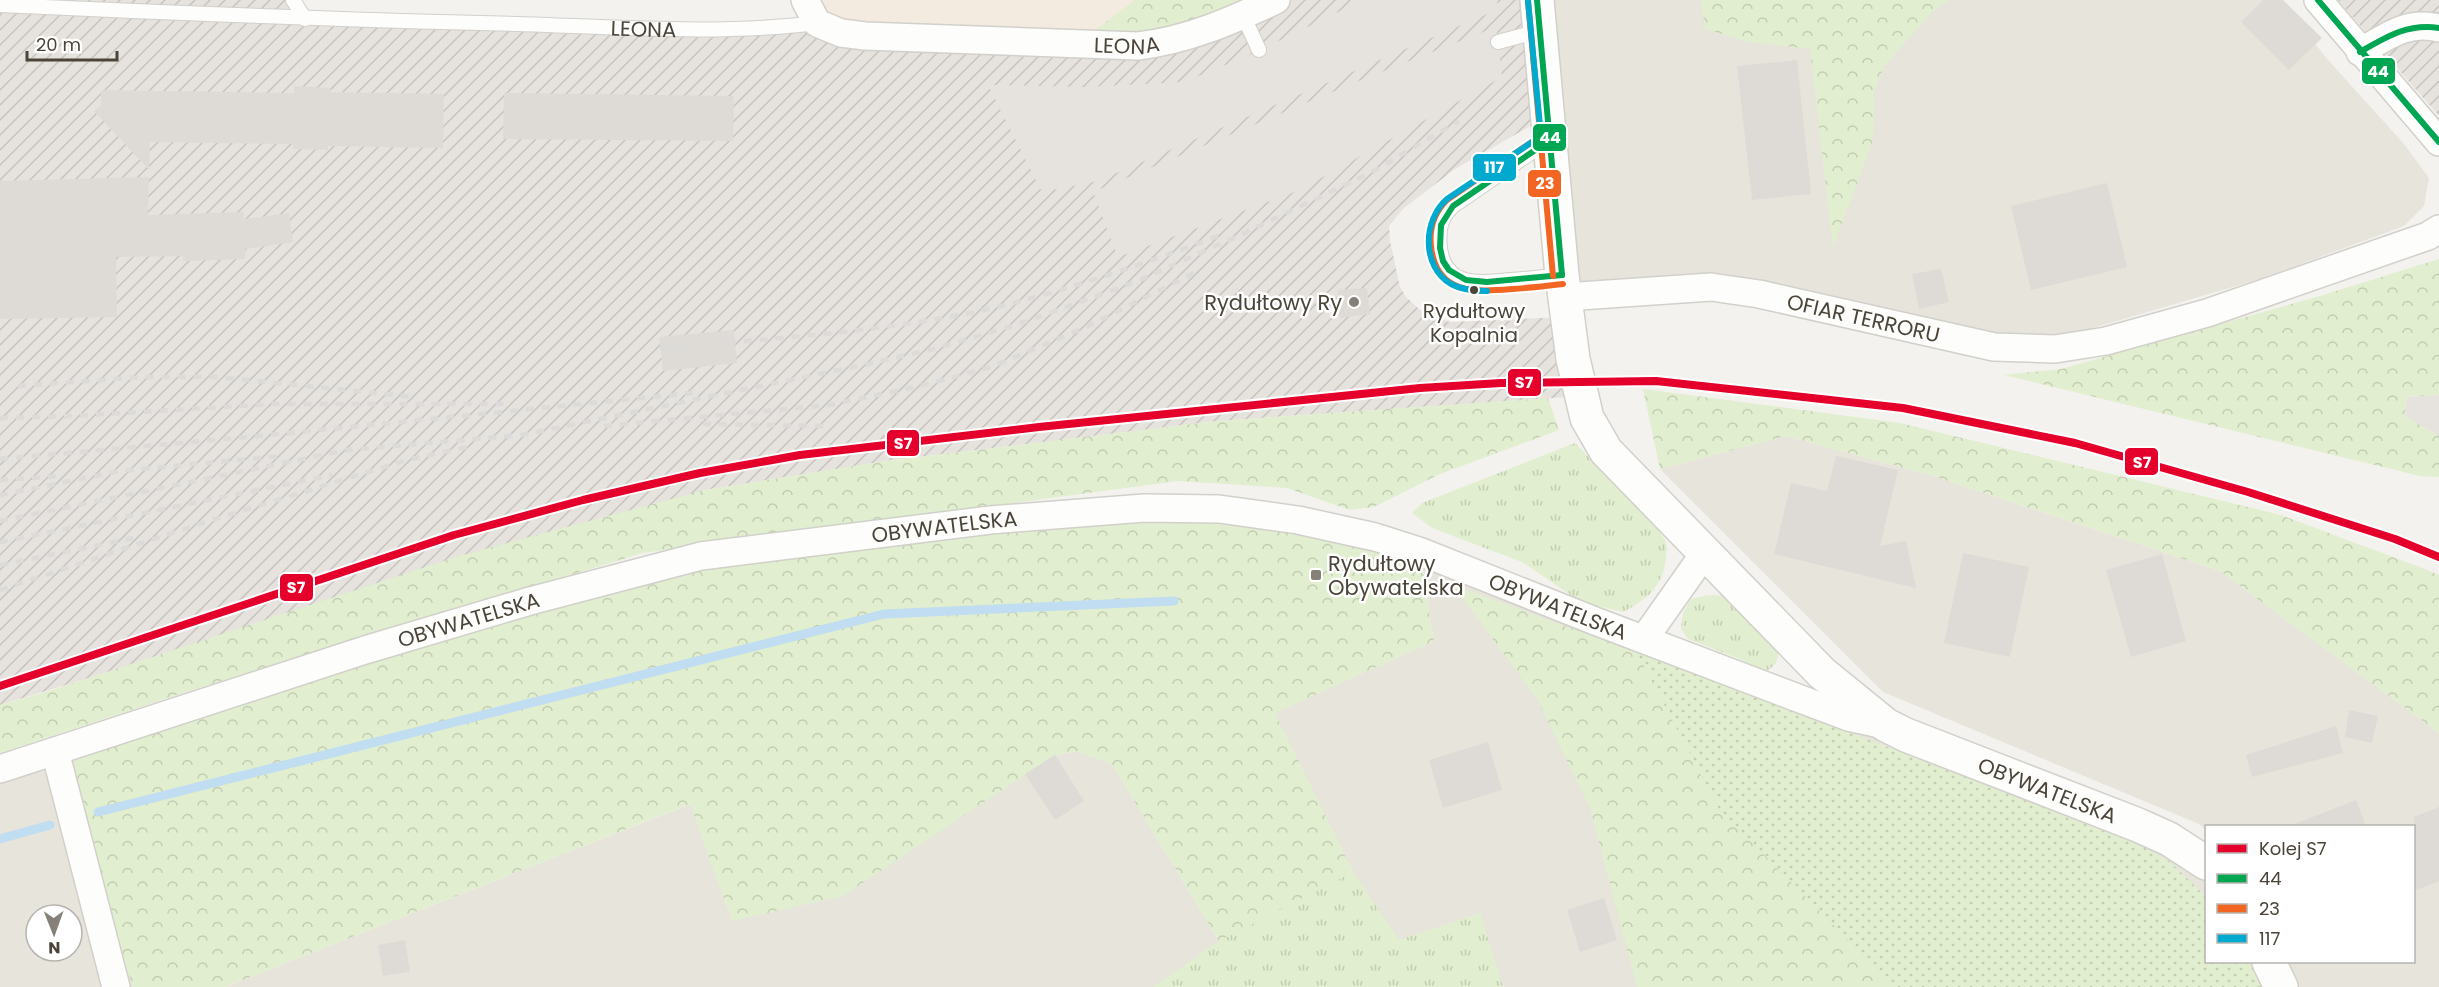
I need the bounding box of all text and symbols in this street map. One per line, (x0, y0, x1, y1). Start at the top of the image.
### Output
street label: LEONA (610, 13, 676, 44)
scale bar (27, 24, 117, 62)
street label: LEONA (1094, 28, 1162, 61)
text: 20 m (36, 32, 81, 57)
line badge: 44 (2361, 57, 2396, 85)
text: 44 (2367, 60, 2389, 83)
line badge: 44 (1532, 123, 1567, 152)
text: 44 (1539, 126, 1561, 149)
line badge: 117 (1472, 153, 1517, 182)
text: 117 (1484, 156, 1505, 179)
line badge: 23 (1527, 169, 1562, 198)
text: 23 (1536, 172, 1554, 195)
marker: Rydułtowy Kopalnia (1468, 284, 1480, 296)
street label: OFIAR TERRORU (1784, 286, 1943, 349)
place label: Rydułtowy Ry (1204, 288, 1342, 317)
marker: Rydułtowy Ry (1347, 295, 1361, 309)
place label: Rydułtowy Kopalnia (1423, 297, 1525, 349)
line badge: S7 (1507, 368, 1542, 397)
text: S7 (1515, 371, 1534, 394)
line badge: S7 (886, 429, 920, 457)
text: S7 (894, 432, 913, 455)
line badge: S7 (2124, 447, 2159, 476)
text: S7 (2133, 451, 2152, 474)
street label: OBYWATELSKA (870, 503, 1018, 549)
place label: Rydułtowy Obywatelska (1328, 549, 1464, 602)
street label: OBYWATELSKA (1485, 566, 1632, 646)
marker: Rydułtowy Obywatelska (1309, 568, 1323, 582)
line badge: S7 (279, 573, 314, 602)
text: S7 (287, 576, 306, 599)
street label: OBYWATELSKA (394, 585, 543, 654)
street label: OBYWATELSKA (1974, 750, 2121, 830)
legend (2205, 825, 2415, 963)
text: Kolej S7 (2259, 836, 2327, 861)
text: 44 (2259, 866, 2282, 891)
text: 23 (2259, 896, 2280, 921)
north arrow (24, 903, 84, 963)
text: 117 (2259, 926, 2281, 951)
text: N (48, 936, 60, 959)

